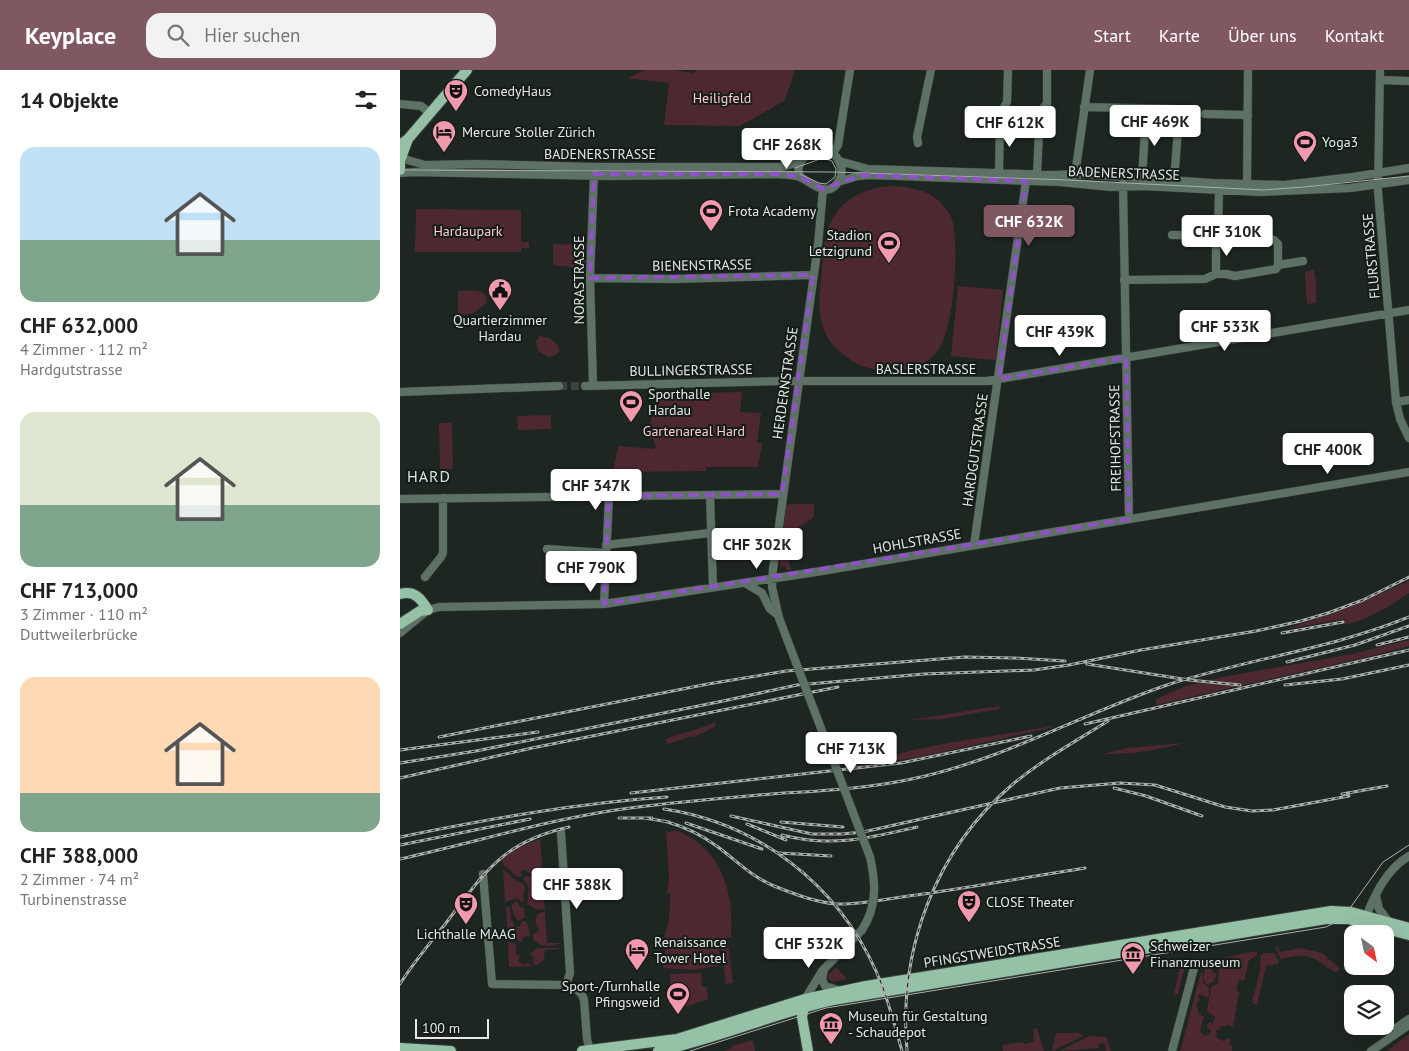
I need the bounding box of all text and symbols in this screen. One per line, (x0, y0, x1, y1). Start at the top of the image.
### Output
search box (146, 13, 496, 58)
text: Keyplace (25, 20, 116, 51)
icon: search (164, 21, 192, 49)
text: Hier suchen (204, 23, 300, 47)
text: Start (1093, 24, 1131, 47)
text: Karte (1159, 24, 1200, 47)
text: Über uns (1228, 24, 1297, 47)
text: Kontakt (1325, 24, 1384, 47)
theatre icon: ComedyHaus (443, 78, 469, 112)
place label: ComedyHaus (474, 82, 551, 100)
icon: filters (352, 86, 380, 114)
text: 14 Objekte (20, 87, 119, 114)
park label: Heiligfeld (693, 89, 751, 107)
pin: CHF 469K (1103, 104, 1207, 147)
pin: CHF 612K (958, 106, 1062, 148)
text: CHF 469K (1121, 111, 1189, 131)
text: CHF 612K (976, 112, 1044, 132)
hotel icon: Mercure Stoller Zürich (431, 119, 457, 153)
place label: Mercure Stoller Zürich (462, 123, 595, 141)
pin: CHF 268K (735, 128, 839, 170)
sports icon: Yoga3 (1292, 129, 1318, 163)
place label: Yoga3 (1322, 133, 1358, 151)
text: CHF 268K (753, 134, 821, 154)
street label: BADENERSTRASSE (544, 145, 656, 163)
street label: BADENERSTRASSE (1068, 162, 1180, 184)
icon: home (155, 179, 245, 269)
sports icon: Frota Academy (698, 198, 724, 232)
place label: Frota Academy (728, 202, 817, 220)
pin: CHF 632K (977, 204, 1081, 247)
text: CHF 632K (995, 211, 1063, 231)
street label: FLURSTRASSE (1358, 213, 1384, 299)
pin: CHF 310K (1175, 214, 1279, 257)
text: CHF 310K (1193, 221, 1261, 241)
park label: Hardaupark (433, 222, 503, 240)
place label: Stadion Letzigrund (809, 226, 872, 260)
sports icon: Stadion Letzigrund (876, 230, 902, 264)
street label: NORASTRASSE (570, 236, 588, 324)
street label: BIENENSTRASSE (652, 255, 752, 275)
public building icon: Quartierzimmer Hardau (487, 277, 513, 311)
pin: CHF 533K (1173, 310, 1277, 352)
place label: Quartierzimmer Hardau (453, 311, 547, 345)
text: CHF 632,000 (20, 312, 138, 339)
pin: CHF 439K (1008, 314, 1112, 357)
text: CHF 533K (1191, 316, 1259, 336)
text: CHF 439K (1026, 321, 1094, 341)
street label: HERDERNSTRASSE (768, 326, 802, 440)
text: 4 Zimmer · 112 m² (20, 339, 148, 359)
text: Hardgutstrasse (20, 359, 123, 379)
street label: BULLINGERSTRASSE (629, 360, 753, 380)
street label: BASLERSTRASSE (876, 360, 976, 378)
street label: FREIHOFSTRASSE (1105, 384, 1125, 492)
place label: Sporthalle Hardau (648, 385, 710, 419)
sports icon: Sporthalle Hardau (618, 389, 644, 423)
street label: HARDGUTSTRASSE (958, 392, 992, 508)
park label: Gartenareal Hard (643, 422, 745, 440)
pin: CHF 400K (1276, 432, 1380, 475)
text: CHF 400K (1294, 439, 1362, 459)
icon: home (155, 444, 245, 534)
district label: HARD (407, 466, 451, 486)
pin: CHF 347K (544, 468, 648, 511)
text: CHF 347K (562, 475, 630, 495)
street label: HOHLSTRASSE (871, 524, 963, 558)
pin: CHF 302K (705, 528, 809, 570)
text: CHF 302K (723, 534, 791, 554)
pin: CHF 790K (539, 550, 643, 593)
text: CHF 790K (557, 557, 625, 577)
text: CHF 713,000 (20, 577, 138, 604)
text: 3 Zimmer · 110 m² (20, 604, 148, 624)
text: Duttweilerbrücke (20, 624, 138, 644)
icon: home (155, 709, 245, 799)
pin: CHF 713K (799, 732, 903, 774)
text: CHF 713K (817, 738, 885, 758)
text: CHF 388,000 (20, 842, 138, 869)
pin: CHF 388K (525, 868, 629, 910)
text: 2 Zimmer · 74 m² (20, 869, 139, 889)
text: CHF 388K (543, 874, 611, 894)
text: Turbinenstrasse (20, 889, 127, 909)
theatre icon: CLOSE Theater (956, 889, 982, 923)
theatre icon: Lichthalle MAAG (453, 891, 479, 925)
place label: CLOSE Theater (986, 893, 1074, 911)
place label: Lichthalle MAAG (416, 925, 516, 943)
north arrow (1344, 925, 1394, 975)
map controls (1344, 925, 1394, 1035)
pin: CHF 532K (757, 926, 861, 969)
street label: PFINGSTWEIDSTRASSE (922, 932, 1062, 972)
place label: Renaissance Tower Hotel (654, 933, 727, 967)
text: CHF 532K (775, 933, 843, 953)
hotel icon: Renaissance Tower Hotel (624, 937, 650, 971)
place label: Schweizer Finanzmuseum (1150, 937, 1240, 971)
museum icon: Schweizer Finanzmuseum (1120, 941, 1146, 975)
place label: Sport-/Turnhalle Pfingsweid (562, 977, 660, 1011)
sports icon: Sport-/Turnhalle Pfingsweid (665, 981, 691, 1015)
button: layers (1344, 985, 1394, 1035)
place label: Museum für Gestaltung - Schaudepot (848, 1007, 988, 1041)
museum icon: Museum für Gestaltung - Schaudepot (818, 1011, 844, 1045)
scale bar (415, 1016, 489, 1039)
text: 100 m (422, 1019, 460, 1037)

